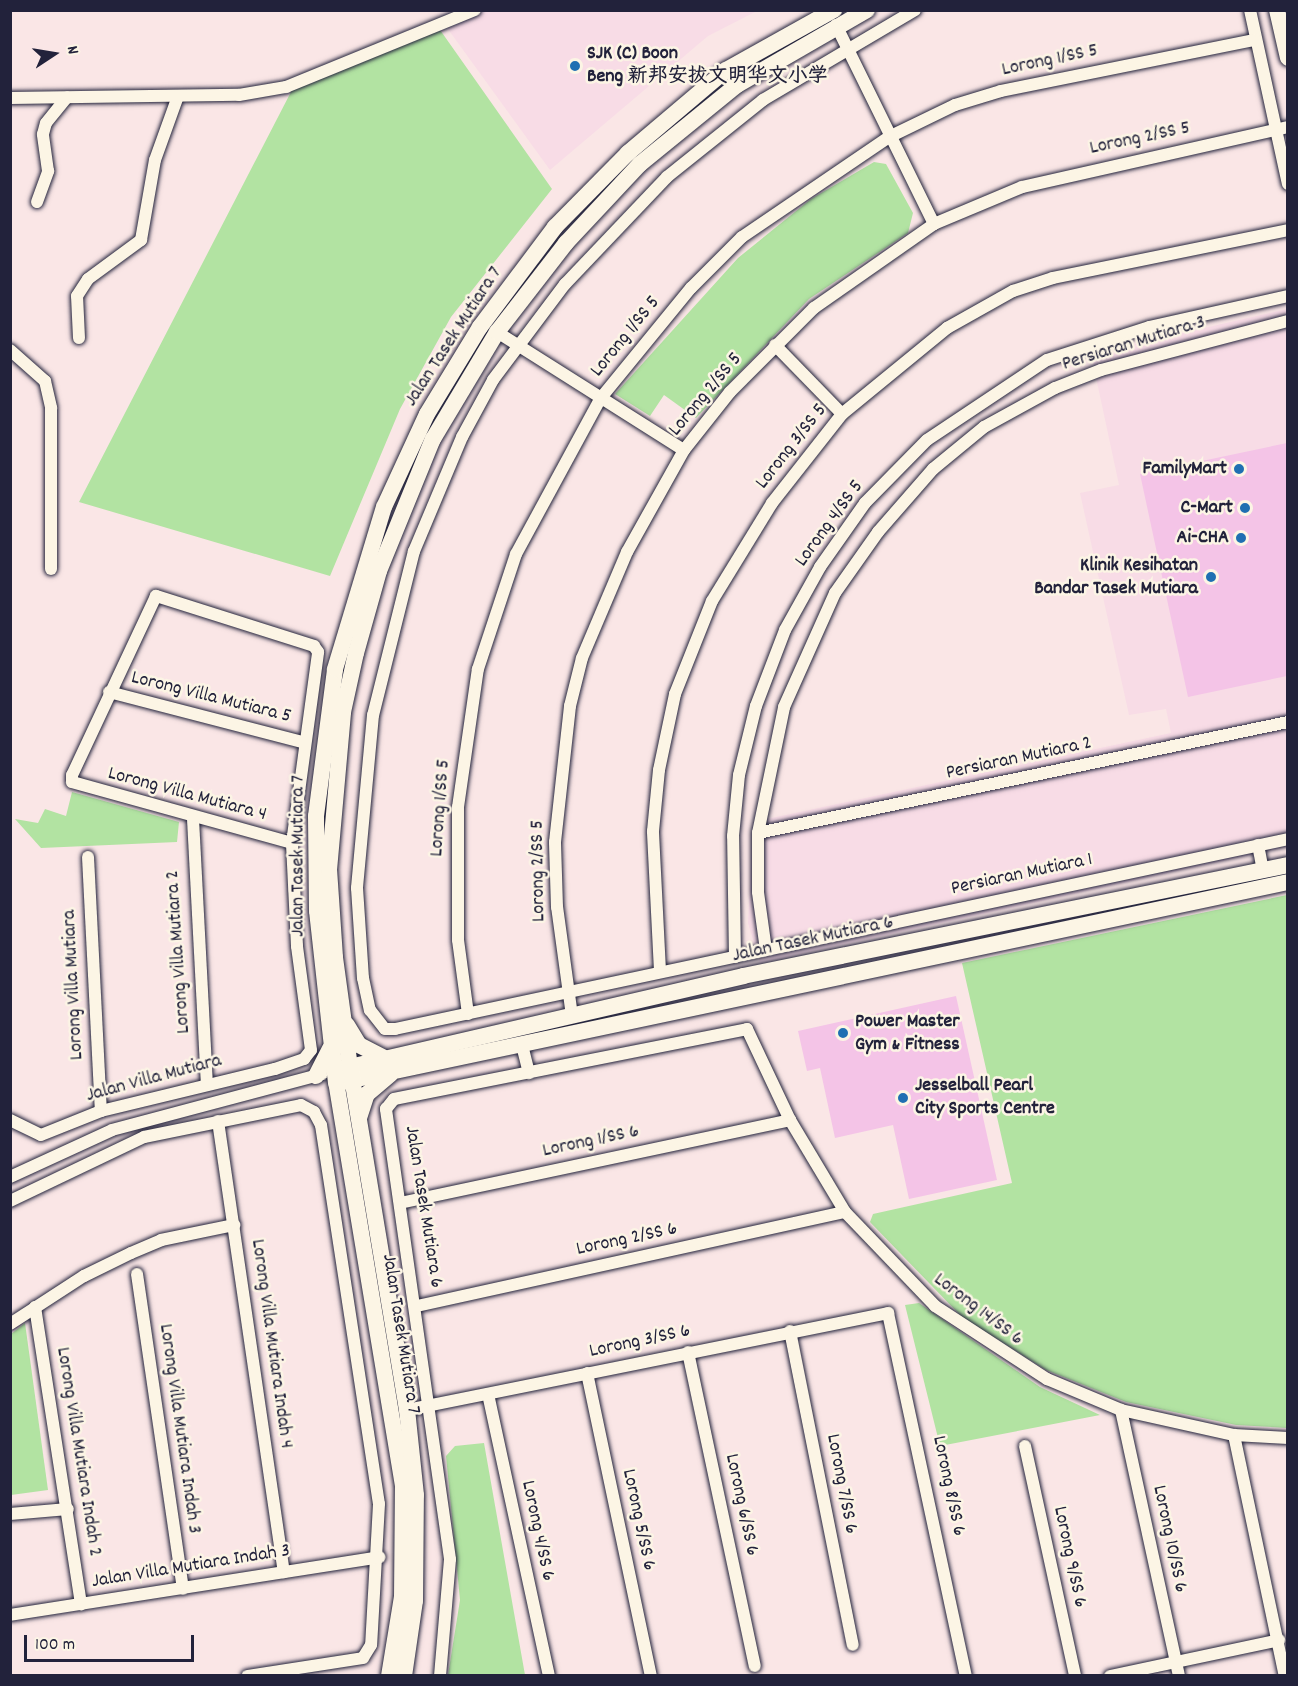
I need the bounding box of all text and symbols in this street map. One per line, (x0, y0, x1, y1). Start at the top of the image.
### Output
north arrow (24, 24, 84, 84)
street label: Lorong 1/SS 5 (1000, 39, 1100, 83)
place label: SJK (C) Boon Beng 新邦安拔文明华文小学 (587, 42, 828, 89)
text: N (60, 44, 84, 56)
marker: SJK (C) Boon Beng 新邦安拔文明华文小学 (568, 59, 582, 73)
street label: Lorong 2/SS 5 (1088, 117, 1192, 161)
street label: Jalan Tasek Mutiara 7 (400, 263, 508, 411)
street label: Lorong 1/SS 5 (586, 292, 666, 382)
street label: Persiaran Mutiara 3 (1060, 311, 1208, 377)
street label: Lorong 2/SS 5 (664, 348, 748, 442)
street label: Lorong 3/SS 5 (751, 399, 833, 495)
place label: FamilyMart (1143, 457, 1227, 481)
marker: FamilyMart (1232, 462, 1246, 476)
street label: Lorong 4/SS 5 (790, 476, 870, 572)
place label: C-Mart (1180, 496, 1233, 520)
marker: C-Mart (1238, 501, 1252, 515)
place label: Ai-CHA (1177, 526, 1229, 550)
marker: Ai-CHA (1234, 531, 1248, 545)
place label: Klinik Kesihatan Bandar Tasek Mutiara (1034, 554, 1198, 601)
marker: Klinik Kesihatan Bandar Tasek Mutiara (1202, 568, 1220, 586)
street label: Lorong Villa Mutiara 5 (128, 667, 294, 729)
street label: Persiaran Mutiara 2 (944, 732, 1094, 786)
street label: Lorong 1/SS 5 (426, 759, 456, 857)
street label: Lorong Villa Mutiara 4 (105, 762, 269, 828)
street label: Jalan Tasek Mutiara 7 (287, 775, 311, 937)
street label: Lorong 2/SS 5 (526, 820, 552, 922)
street label: Persiaran Mutiara 1 (949, 848, 1095, 902)
street label: Lorong Villa Mutiara 2 (161, 870, 197, 1034)
street label: Lorong Villa Mutiara (58, 909, 90, 1061)
street label: Jalan Tasek Mutiara 6 (730, 911, 896, 969)
place label: Power Master Gym & Fitness (855, 1010, 960, 1057)
marker: Power Master Gym & Fitness (836, 1026, 850, 1040)
street label: Jalan Villa Mutiara (84, 1049, 224, 1109)
place label: Jesselball Pearl City Sports Centre (915, 1074, 1055, 1121)
marker: Jesselball Pearl City Sports Centre (896, 1091, 910, 1105)
street label: Lorong 1/SS 6 (541, 1120, 641, 1164)
street label: Jalan Tasek Mutiara 6 (398, 1124, 448, 1290)
street label: Lorong 2/SS 6 (574, 1218, 680, 1262)
street label: Lorong Villa Mutiara Indah 4 (244, 1238, 298, 1450)
street label: Jalan Tasek Mutiara 7 (375, 1252, 425, 1416)
street label: Lorong 14/SS 6 (928, 1268, 1028, 1352)
street label: Lorong 3/SS 6 (587, 1320, 693, 1364)
street label: Lorong Villa Mutiara Indah 3 (152, 1323, 206, 1535)
street label: Lorong Villa Mutiara Indah 2 (50, 1346, 106, 1558)
street label: Lorong 7/SS 6 (820, 1432, 862, 1536)
street label: Lorong 8/SS 6 (926, 1434, 970, 1538)
street label: Lorong 6/SS 6 (719, 1452, 763, 1558)
street label: Lorong 5/SS 6 (616, 1467, 660, 1573)
street label: Lorong 4/SS 6 (515, 1479, 559, 1583)
street label: Lorong 10/SS 6 (1146, 1483, 1192, 1595)
street label: Lorong 9/SS 6 (1047, 1504, 1091, 1610)
street label: Jalan Villa Mutiara Indah 3 (90, 1539, 292, 1595)
scale bar (27, 1623, 196, 1661)
text: 100 m (35, 1633, 75, 1658)

